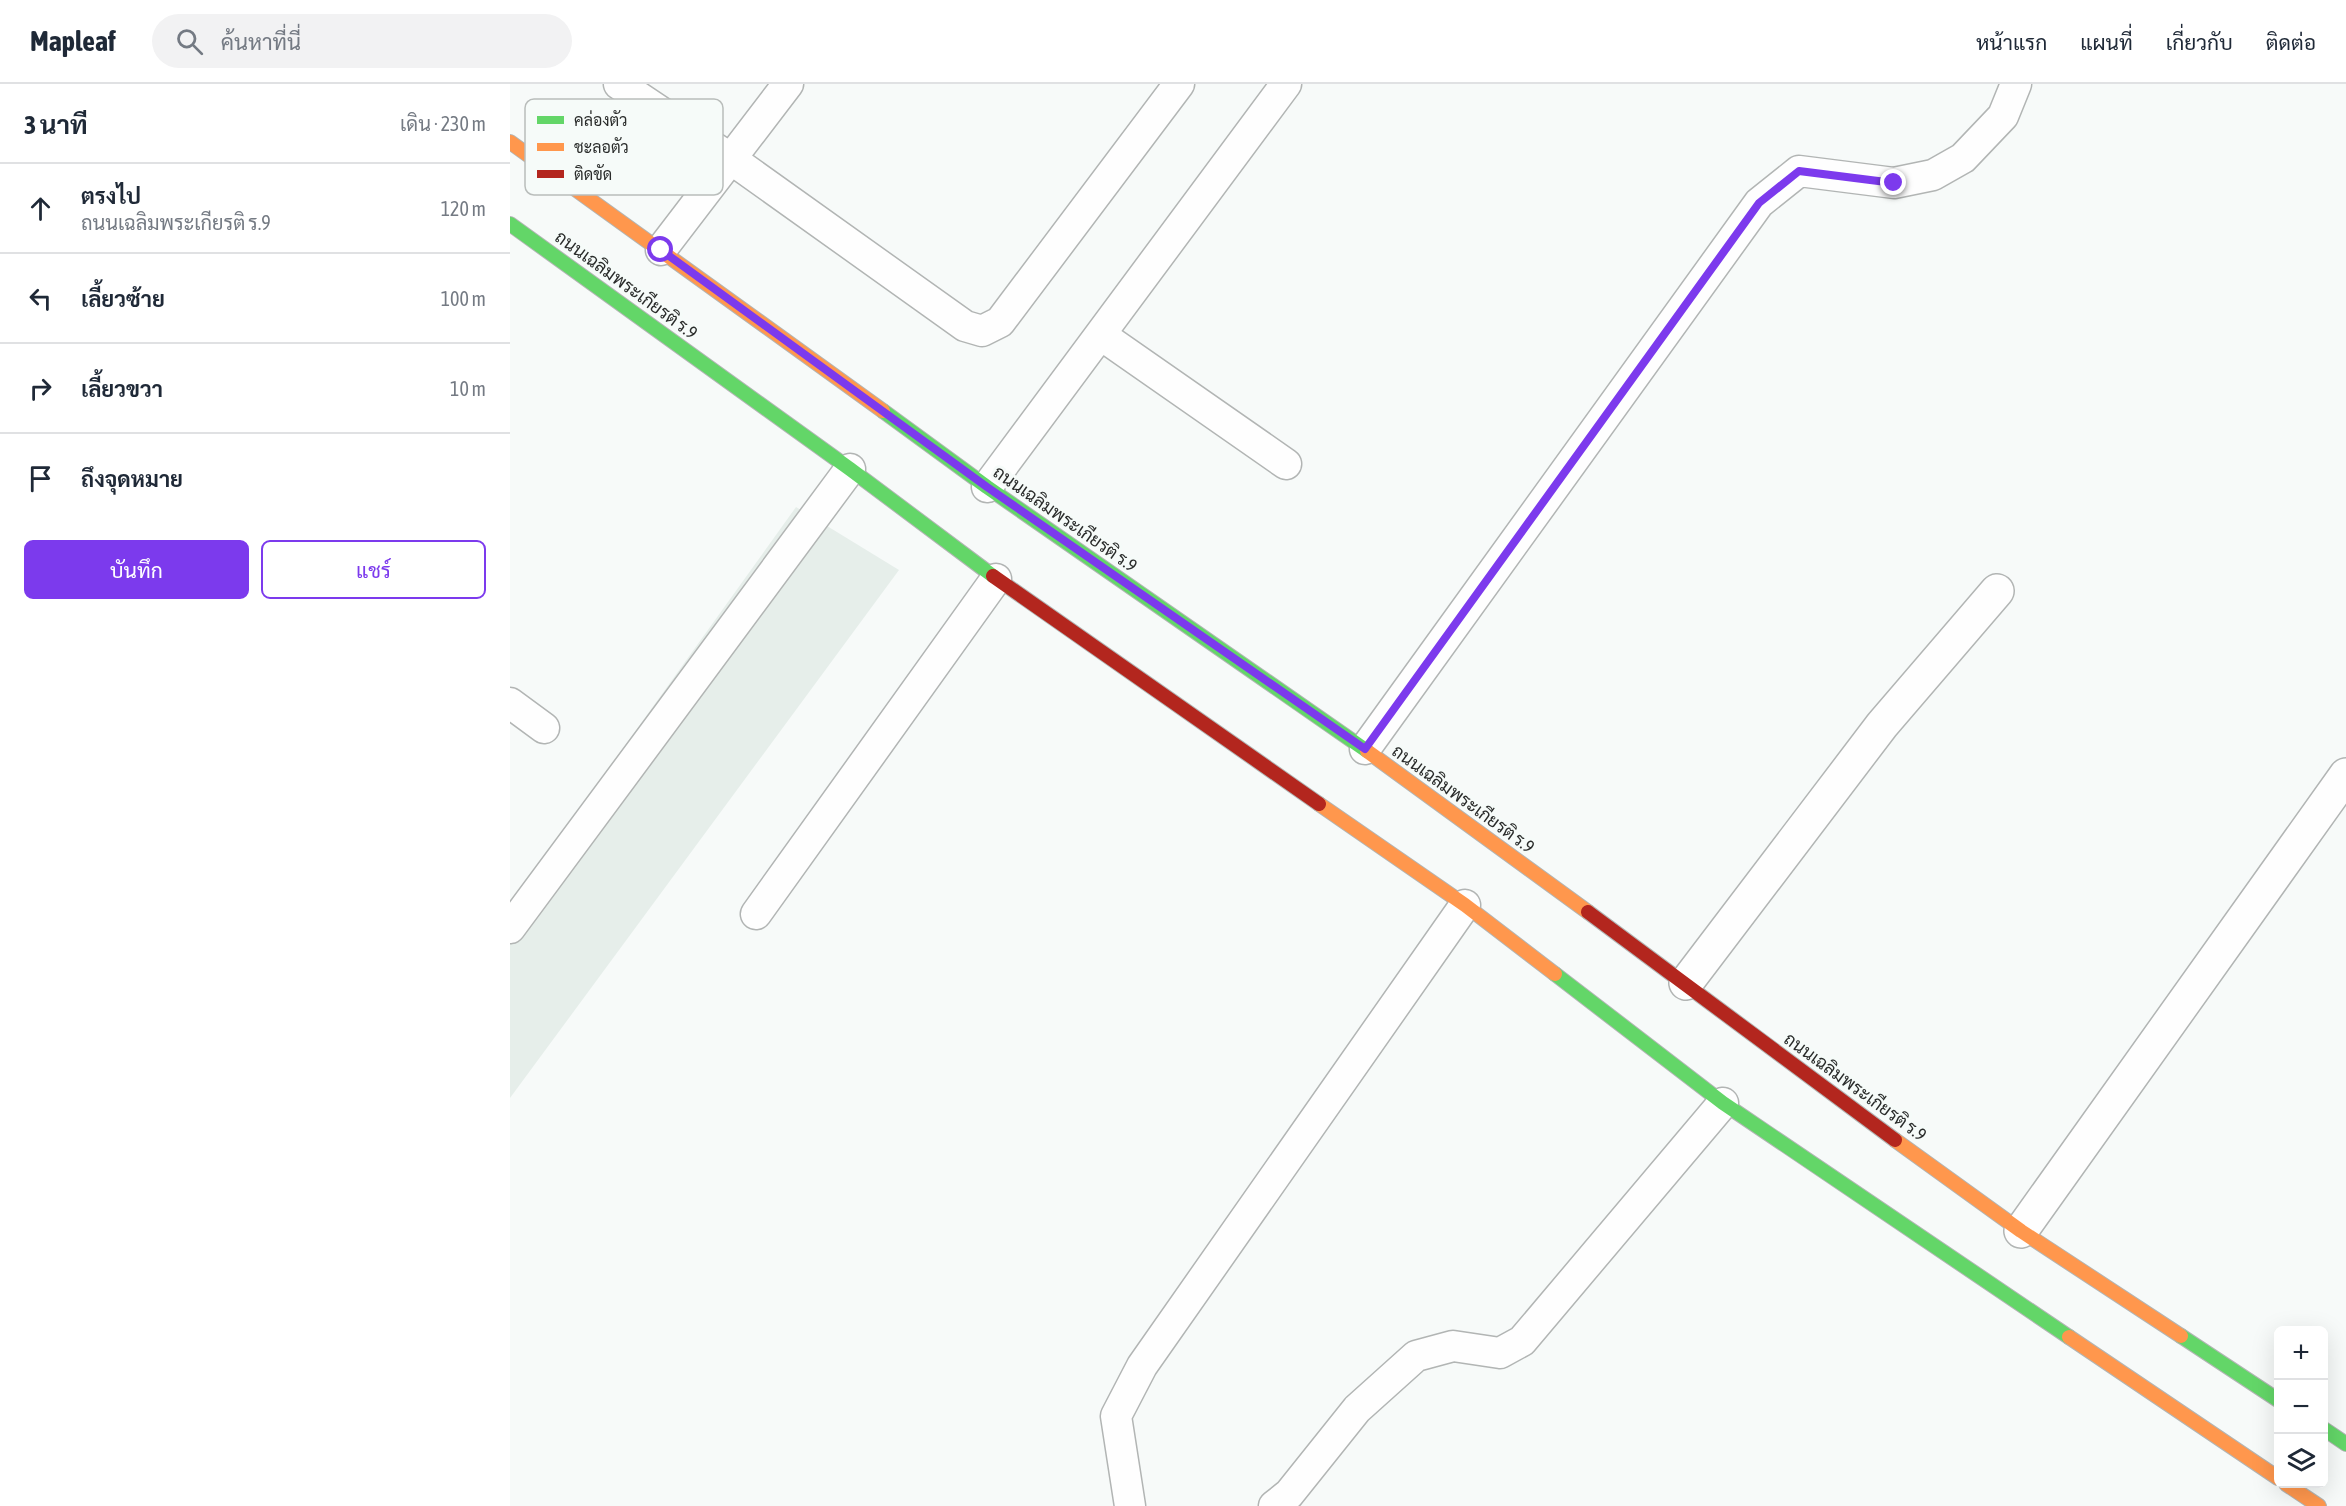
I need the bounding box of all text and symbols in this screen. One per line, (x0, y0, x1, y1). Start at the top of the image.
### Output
search box (152, 14, 572, 68)
text: Mapleaf (30, 25, 116, 57)
icon: search (173, 25, 206, 58)
text: ค้นหาที่นี่ (221, 29, 301, 55)
text: หน้าแรก (1976, 30, 2047, 54)
text: แผนที่ (2080, 30, 2133, 54)
text: เกี่ยวกับ (2166, 30, 2233, 54)
text: ติดต่อ (2266, 30, 2316, 54)
legend (525, 99, 723, 195)
text: 3 นาที (24, 110, 88, 140)
text: คล่องตัว (574, 110, 628, 129)
text: เดิน · 230 m (400, 112, 486, 135)
text: ชะลอตัว (574, 137, 629, 156)
text: ติดขัด (574, 164, 612, 183)
route end (1880, 169, 1906, 195)
text: ตรงไป (81, 183, 141, 209)
icon: ahead (24, 192, 57, 225)
text: 120 m (441, 197, 486, 220)
text: ถนนเฉลิมพระเกียรติ ร.9 (81, 211, 271, 234)
street label: ถนนเฉลิมพระเกียรติ ร.9 (551, 224, 703, 343)
route start (647, 236, 673, 262)
icon: left (24, 282, 57, 315)
text: เลี้ยวซ้าย (81, 286, 165, 312)
text: 100 m (441, 287, 486, 310)
icon: right (24, 372, 57, 405)
text: เลี้ยวขวา (81, 376, 163, 402)
text: 10 m (450, 377, 486, 400)
street label: ถนนเฉลิมพระเกียรติ ร.9 (989, 459, 1142, 576)
icon: arrive (24, 462, 57, 495)
text: ถึงจุดหมาย (81, 466, 183, 492)
button: บันทึก (24, 540, 249, 599)
button: แชร์ (261, 540, 486, 599)
street label: ถนนเฉลิมพระเกียรติ ร.9 (1388, 738, 1540, 857)
street label: ถนนเฉลิมพระเกียรติ ร.9 (1780, 1026, 1932, 1145)
map controls (2274, 1326, 2328, 1488)
button: + (2274, 1326, 2328, 1380)
button: − (2274, 1380, 2328, 1434)
button: layers (2274, 1434, 2328, 1488)

